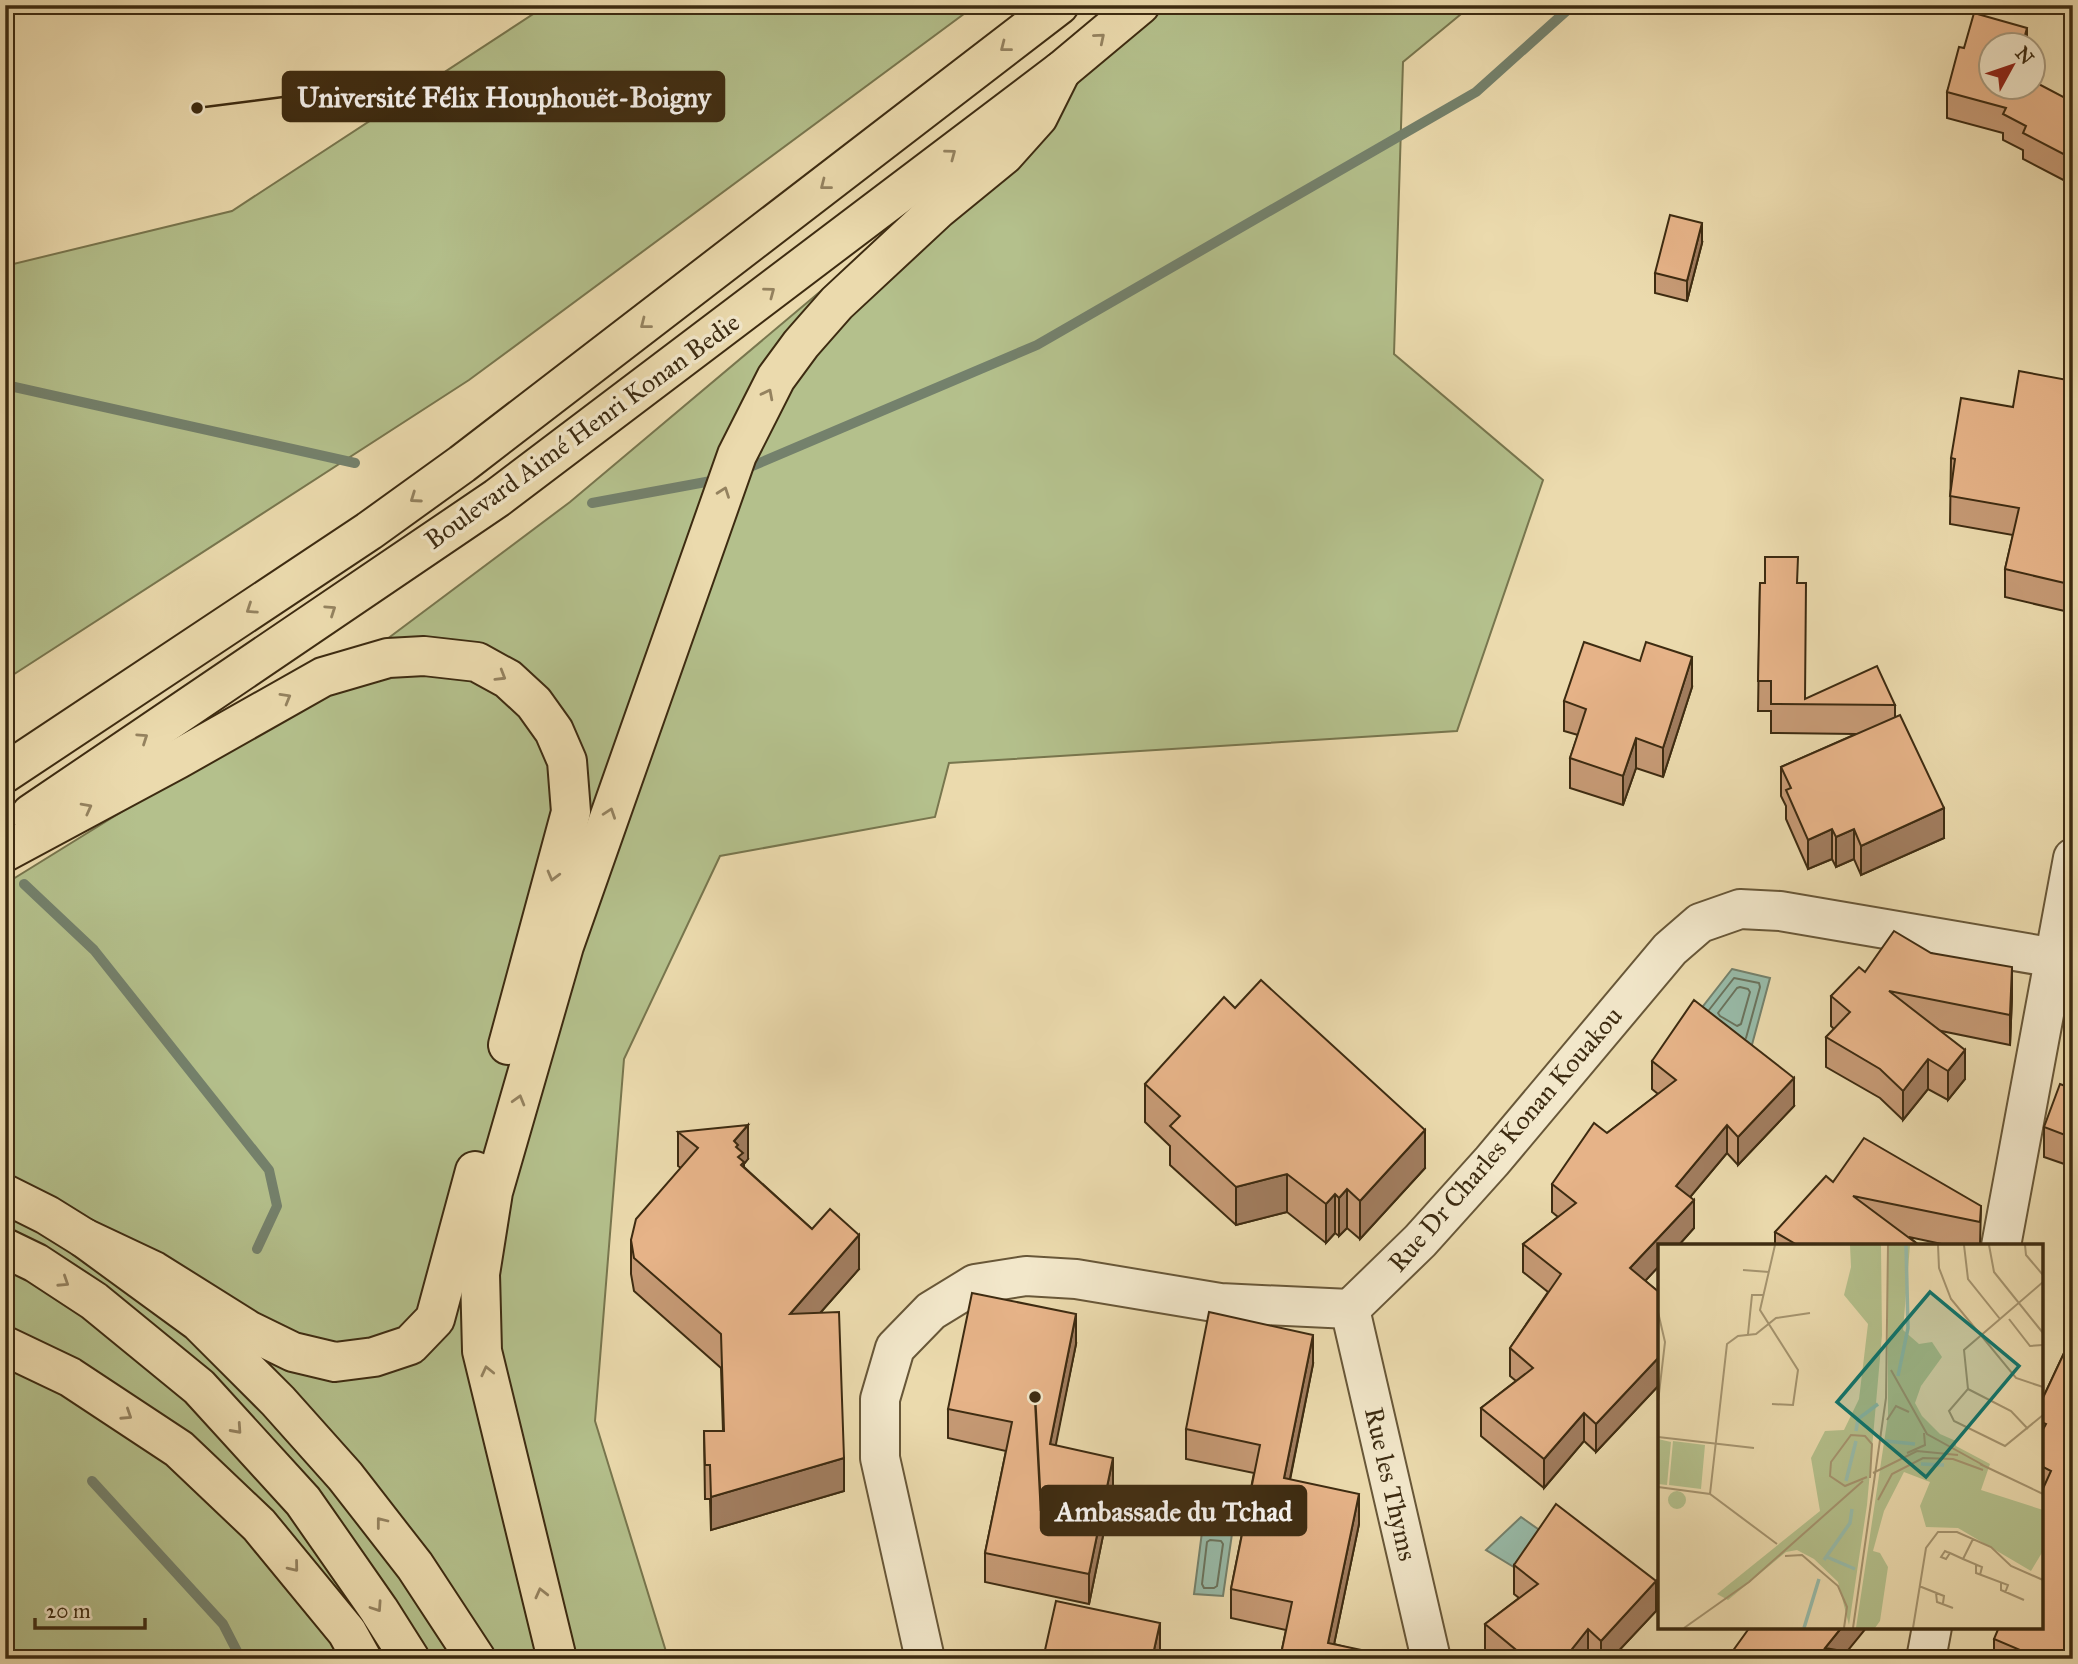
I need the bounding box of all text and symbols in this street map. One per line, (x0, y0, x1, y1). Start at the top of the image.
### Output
north arrow (1976, 32, 2046, 102)
one-way arrow (1092, 34, 1105, 46)
one-way arrow (1001, 38, 1013, 51)
text: N (2011, 42, 2039, 69)
callout: Université Félix Houphouët-Boigny (283, 72, 724, 121)
text: Université Félix Houphouët-Boigny (297, 80, 712, 115)
one-way arrow (944, 150, 956, 163)
one-way arrow (820, 177, 833, 190)
one-way arrow (762, 287, 775, 300)
street label: Boulevard Aimé Henri Konan Bedie (418, 306, 746, 556)
one-way arrow (640, 316, 652, 329)
one-way arrow (760, 389, 774, 401)
one-way arrow (716, 486, 730, 498)
one-way arrow (410, 489, 423, 502)
one-way arrow (246, 601, 259, 613)
one-way arrow (323, 606, 336, 619)
one-way arrow (494, 668, 507, 681)
one-way arrow (279, 693, 291, 706)
one-way arrow (135, 734, 148, 746)
one-way arrow (80, 803, 92, 816)
one-way arrow (602, 808, 616, 820)
one-way arrow (547, 870, 562, 882)
street label: Rue Dr Charles Konan Kouakou (1381, 1000, 1629, 1278)
one-way arrow (511, 1095, 526, 1107)
inset map (1658, 1244, 2043, 1629)
one-way arrow (57, 1274, 70, 1287)
one-way arrow (481, 1366, 495, 1378)
street label: Rue les Thyms (1358, 1404, 1424, 1564)
one-way arrow (119, 1406, 132, 1419)
one-way arrow (229, 1421, 241, 1434)
callout: Ambassade du Tchad (1041, 1486, 1306, 1535)
text: Ambassade du Tchad (1054, 1494, 1293, 1529)
one-way arrow (377, 1518, 390, 1530)
one-way arrow (285, 1560, 298, 1572)
scale bar (35, 1587, 145, 1631)
one-way arrow (535, 1587, 549, 1599)
text: 20 m (46, 1598, 91, 1624)
one-way arrow (369, 1599, 382, 1612)

